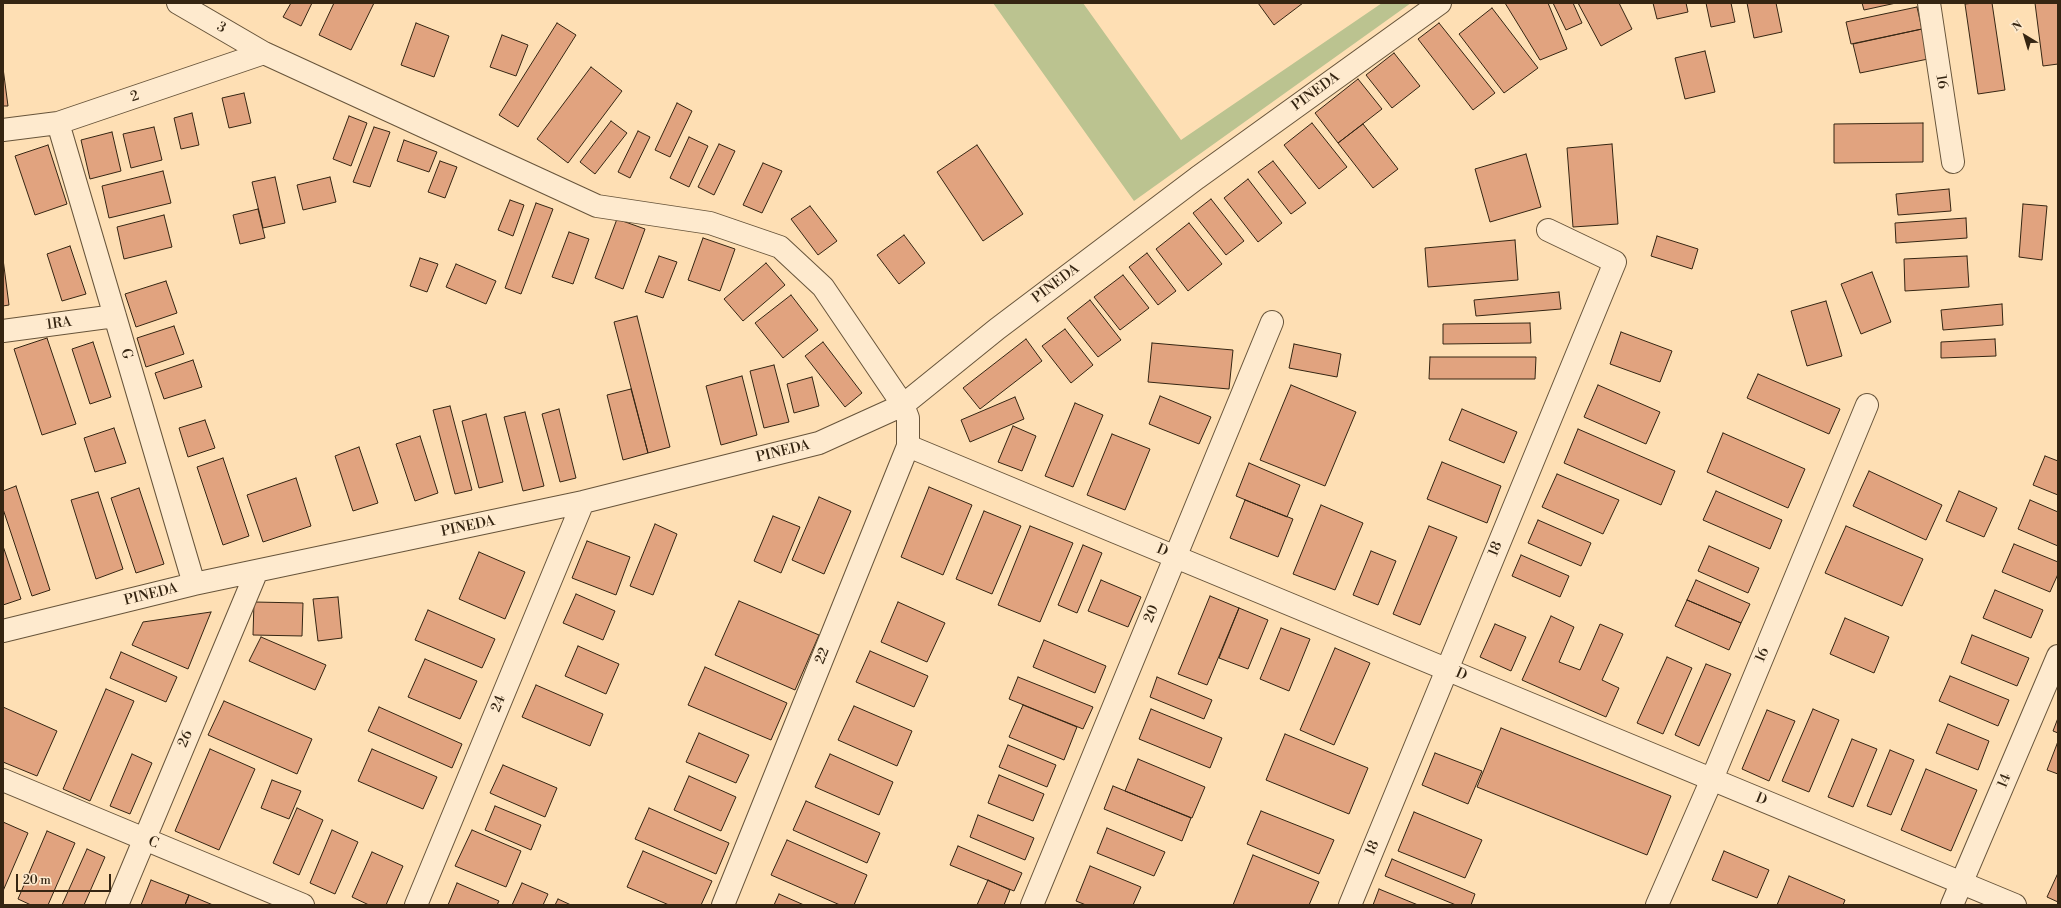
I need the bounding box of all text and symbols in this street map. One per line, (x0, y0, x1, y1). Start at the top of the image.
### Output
north arrow (2005, 16, 2045, 56)
text: N (2010, 18, 2025, 35)
street label: 3 (213, 19, 229, 37)
street label: PINEDA (1289, 69, 1343, 115)
street label: 16 (1932, 74, 1950, 90)
street label: 2 (128, 88, 142, 106)
street label: PINEDA (1029, 261, 1083, 307)
street label: 1RA (45, 314, 73, 334)
street label: G (117, 347, 135, 361)
street label: PINEDA (754, 437, 812, 467)
street label: PINEDA (439, 513, 497, 541)
street label: 18 (1486, 539, 1506, 559)
street label: D (1154, 541, 1170, 561)
street label: PINEDA (122, 580, 180, 610)
street label: 20 (1141, 603, 1163, 625)
street label: 22 (812, 645, 834, 667)
street label: 16 (1753, 645, 1773, 665)
street label: D (1453, 665, 1469, 685)
street label: 24 (488, 693, 510, 715)
street label: 26 (175, 728, 197, 750)
street label: 14 (1995, 771, 2015, 791)
street label: D (1753, 790, 1769, 810)
street label: C (145, 833, 161, 853)
street label: 18 (1363, 838, 1383, 858)
scale bar (18, 866, 113, 892)
text: 20 m (23, 873, 51, 888)

